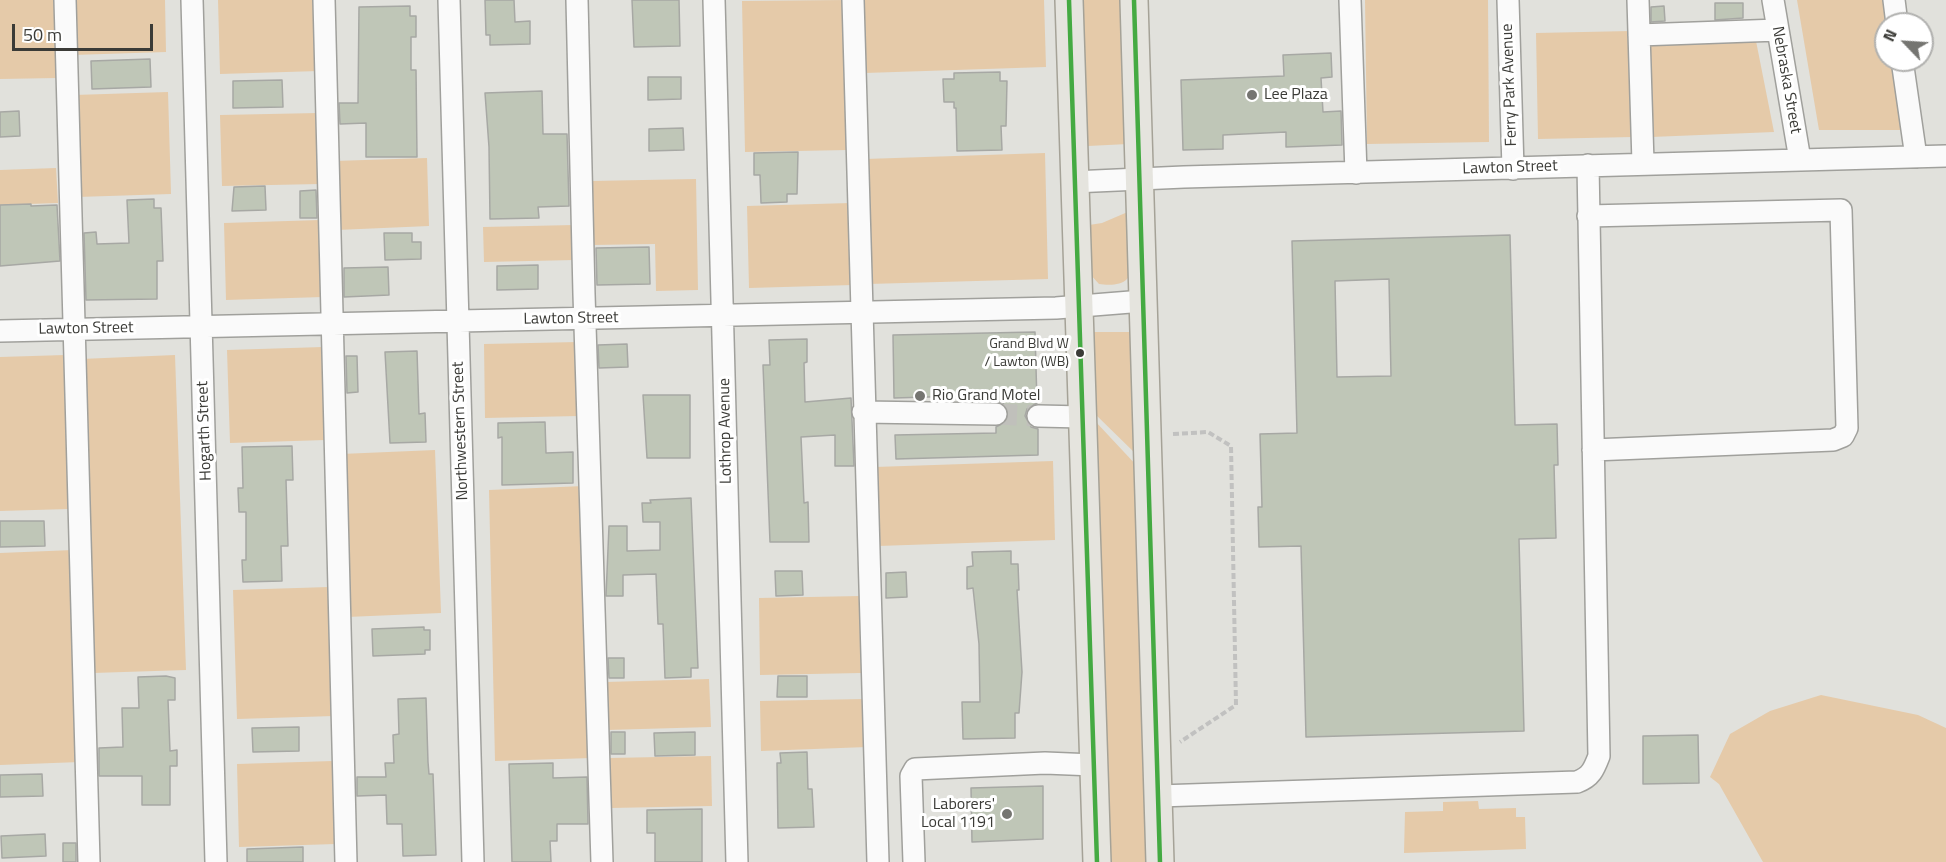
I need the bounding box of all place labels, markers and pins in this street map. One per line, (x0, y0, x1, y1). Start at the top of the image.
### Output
place label: Lee Plaza (1264, 85, 1328, 105)
marker: Lee Plaza (1245, 88, 1259, 102)
place label: Grand Blvd W / Lawton (WB) (984, 337, 1069, 370)
marker: Grand Blvd W / Lawton (WB) (1074, 347, 1086, 359)
place label: Rio Grand Motel (932, 386, 1040, 406)
marker: Rio Grand Motel (913, 389, 927, 403)
place label: Laborers' Local 1191 (921, 795, 995, 833)
marker: Laborers' Local 1191 (1000, 807, 1014, 821)

